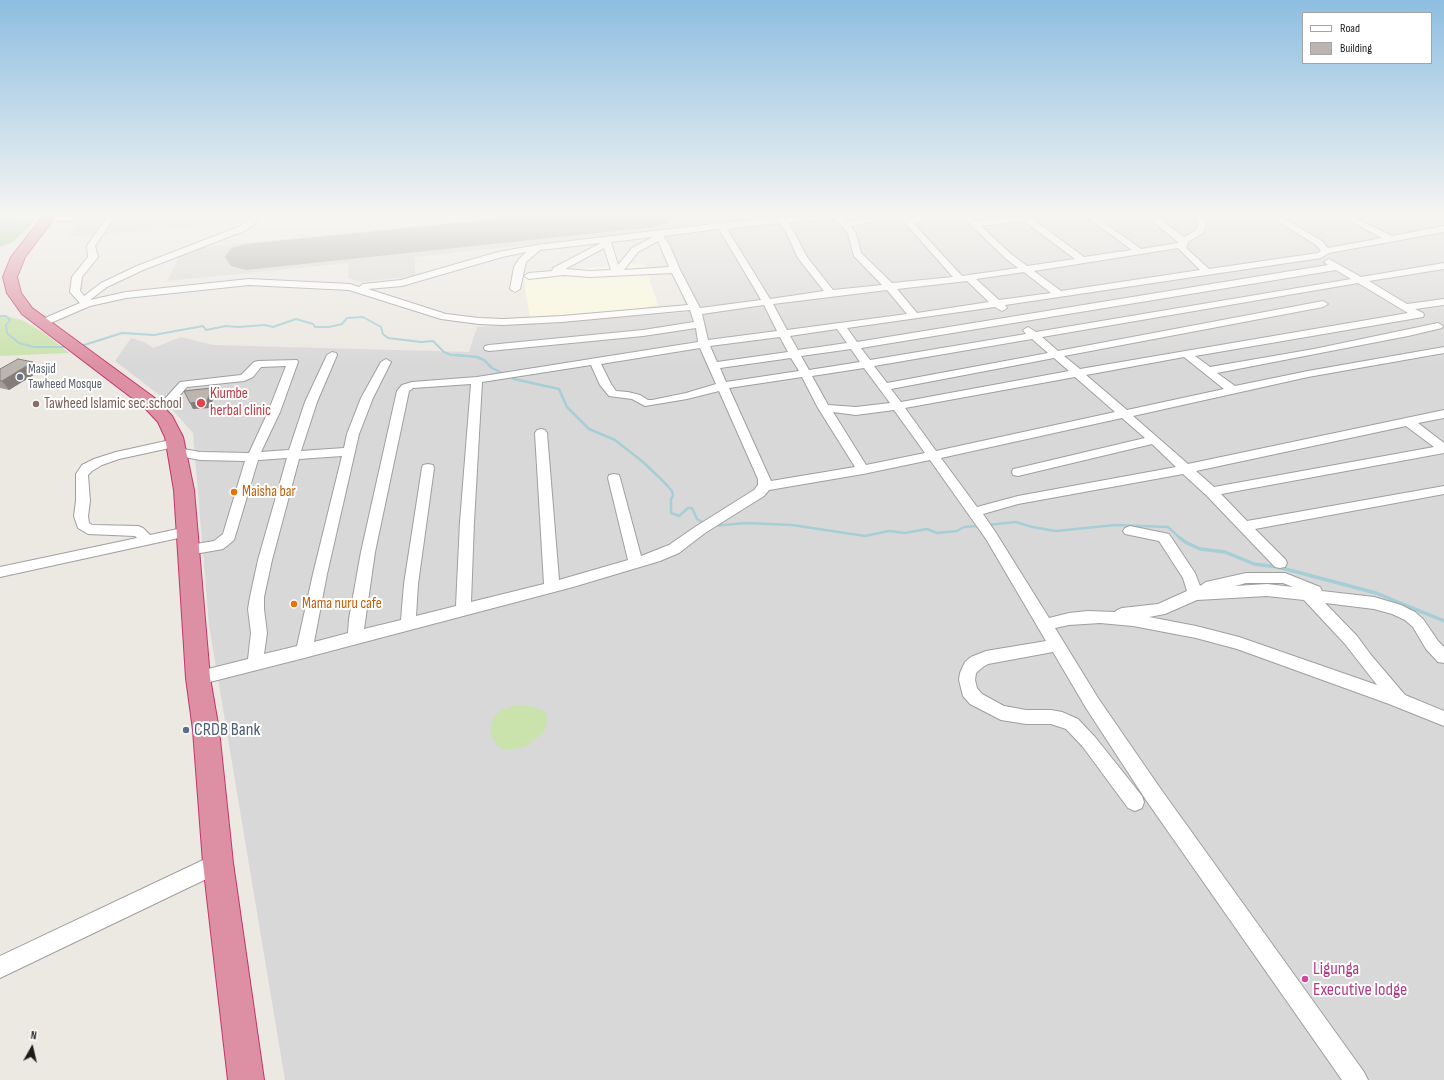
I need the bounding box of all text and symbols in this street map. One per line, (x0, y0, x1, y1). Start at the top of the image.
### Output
legend (1302, 12, 1432, 64)
text: Road (1340, 21, 1360, 36)
text: Building (1340, 41, 1372, 56)
place label: Masjid Tawheed Mosque (28, 362, 102, 393)
marker: Masjid Tawheed Mosque (15, 372, 25, 382)
place label: Kiumbe herbal clinic (210, 385, 271, 420)
place label: Tawheed Islamic sec.school (44, 395, 182, 413)
marker: Kiumbe herbal clinic (195, 397, 207, 409)
marker: Tawheed Islamic sec.school (31, 399, 41, 409)
place label: Maisha bar (242, 483, 296, 501)
marker: Maisha bar (229, 487, 239, 497)
place label: Mama nuru cafe (302, 595, 382, 613)
marker: Mama nuru cafe (289, 599, 299, 609)
place label: CRDB Bank (194, 719, 260, 741)
marker: CRDB Bank (181, 725, 191, 735)
place label: Ligunga Executive lodge (1313, 958, 1407, 1000)
marker: Ligunga Executive lodge (1300, 974, 1310, 984)
north arrow (12, 1028, 52, 1068)
text: N (30, 1029, 38, 1042)

